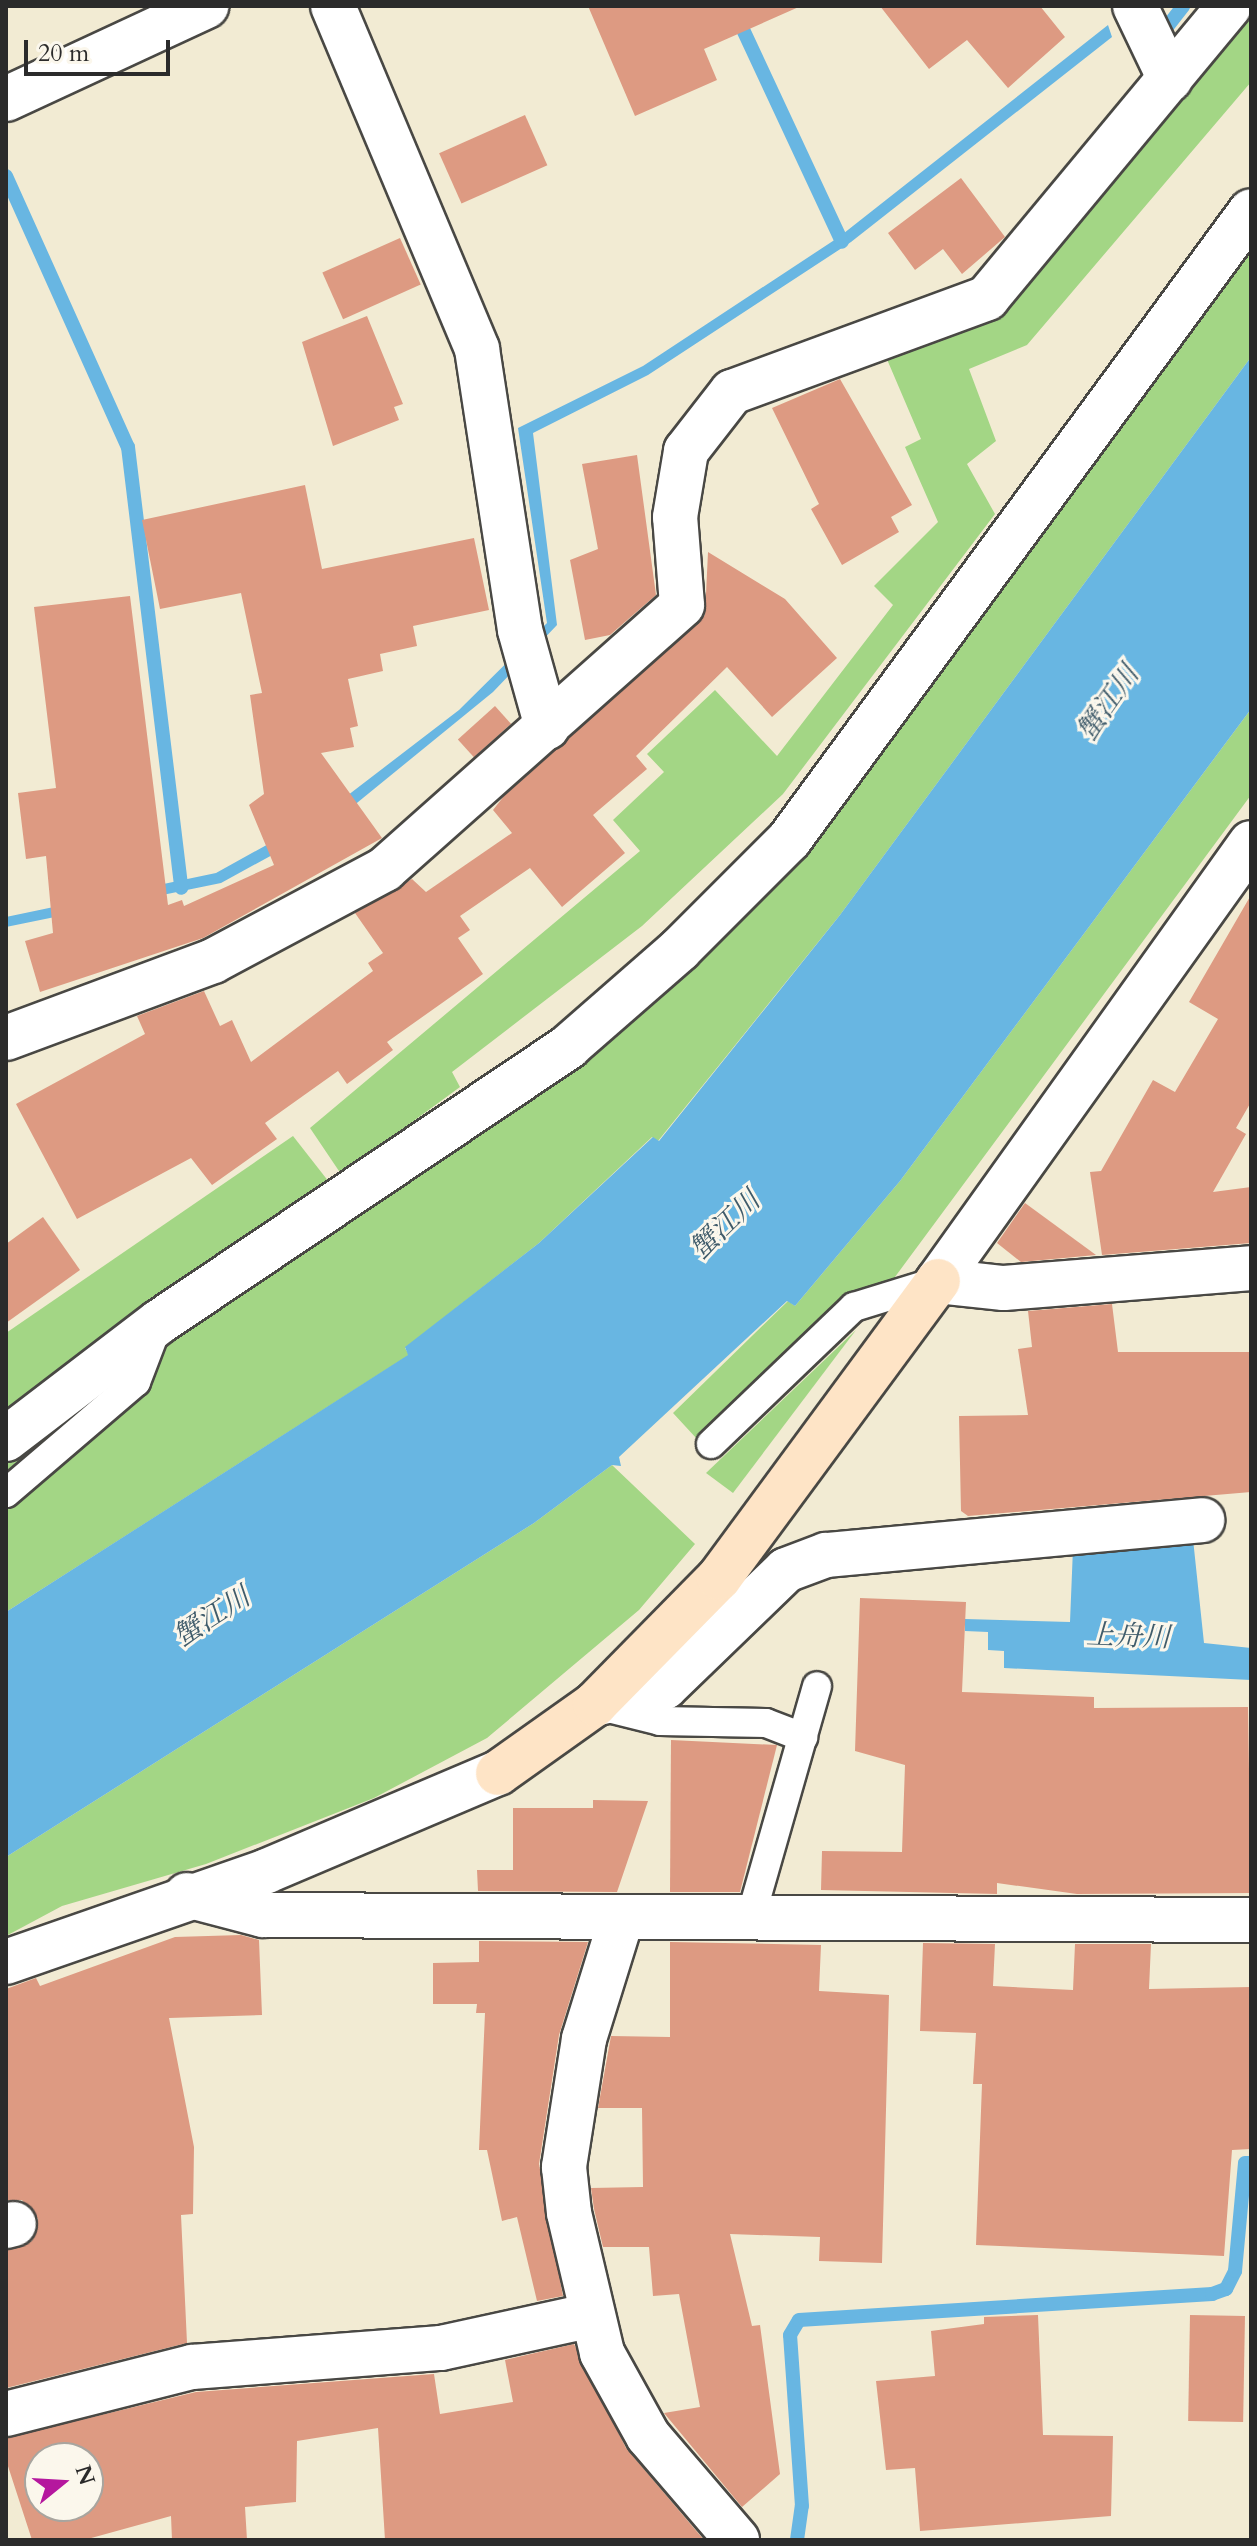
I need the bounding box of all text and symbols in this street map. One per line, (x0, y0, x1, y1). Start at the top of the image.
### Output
scale bar (28, 24, 174, 74)
text: 20 m (38, 37, 89, 70)
water label: 蟹江川 (1070, 659, 1146, 747)
water label: 蟹江川 (683, 1184, 767, 1266)
water label: 蟹江川 (168, 1580, 256, 1654)
water label: 上舟川 (1085, 1618, 1171, 1654)
north arrow (24, 2442, 104, 2522)
text: N (68, 2461, 102, 2489)

